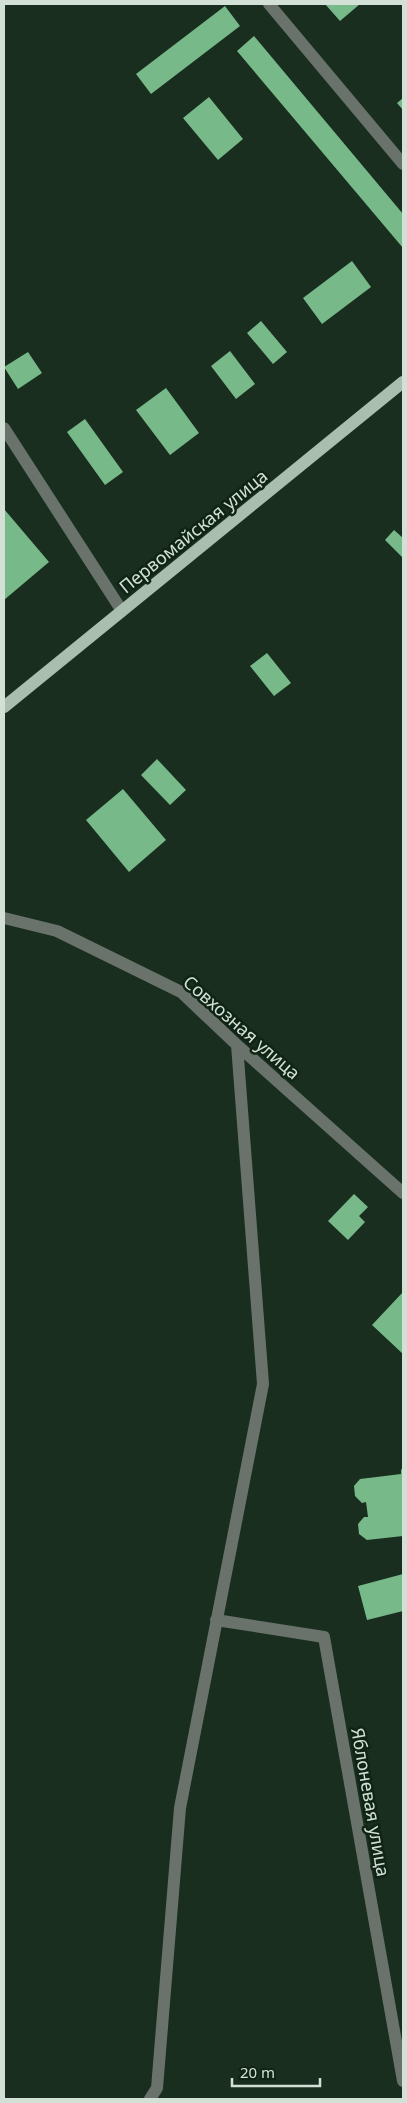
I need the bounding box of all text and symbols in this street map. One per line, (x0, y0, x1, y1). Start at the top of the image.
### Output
street label: Первомайская улица (114, 464, 272, 598)
street label: Совхозная улица (178, 970, 306, 1084)
street label: Яблоневая улица (346, 1726, 396, 1878)
scale bar (232, 2056, 320, 2088)
text: 20 m (240, 2062, 275, 2082)

